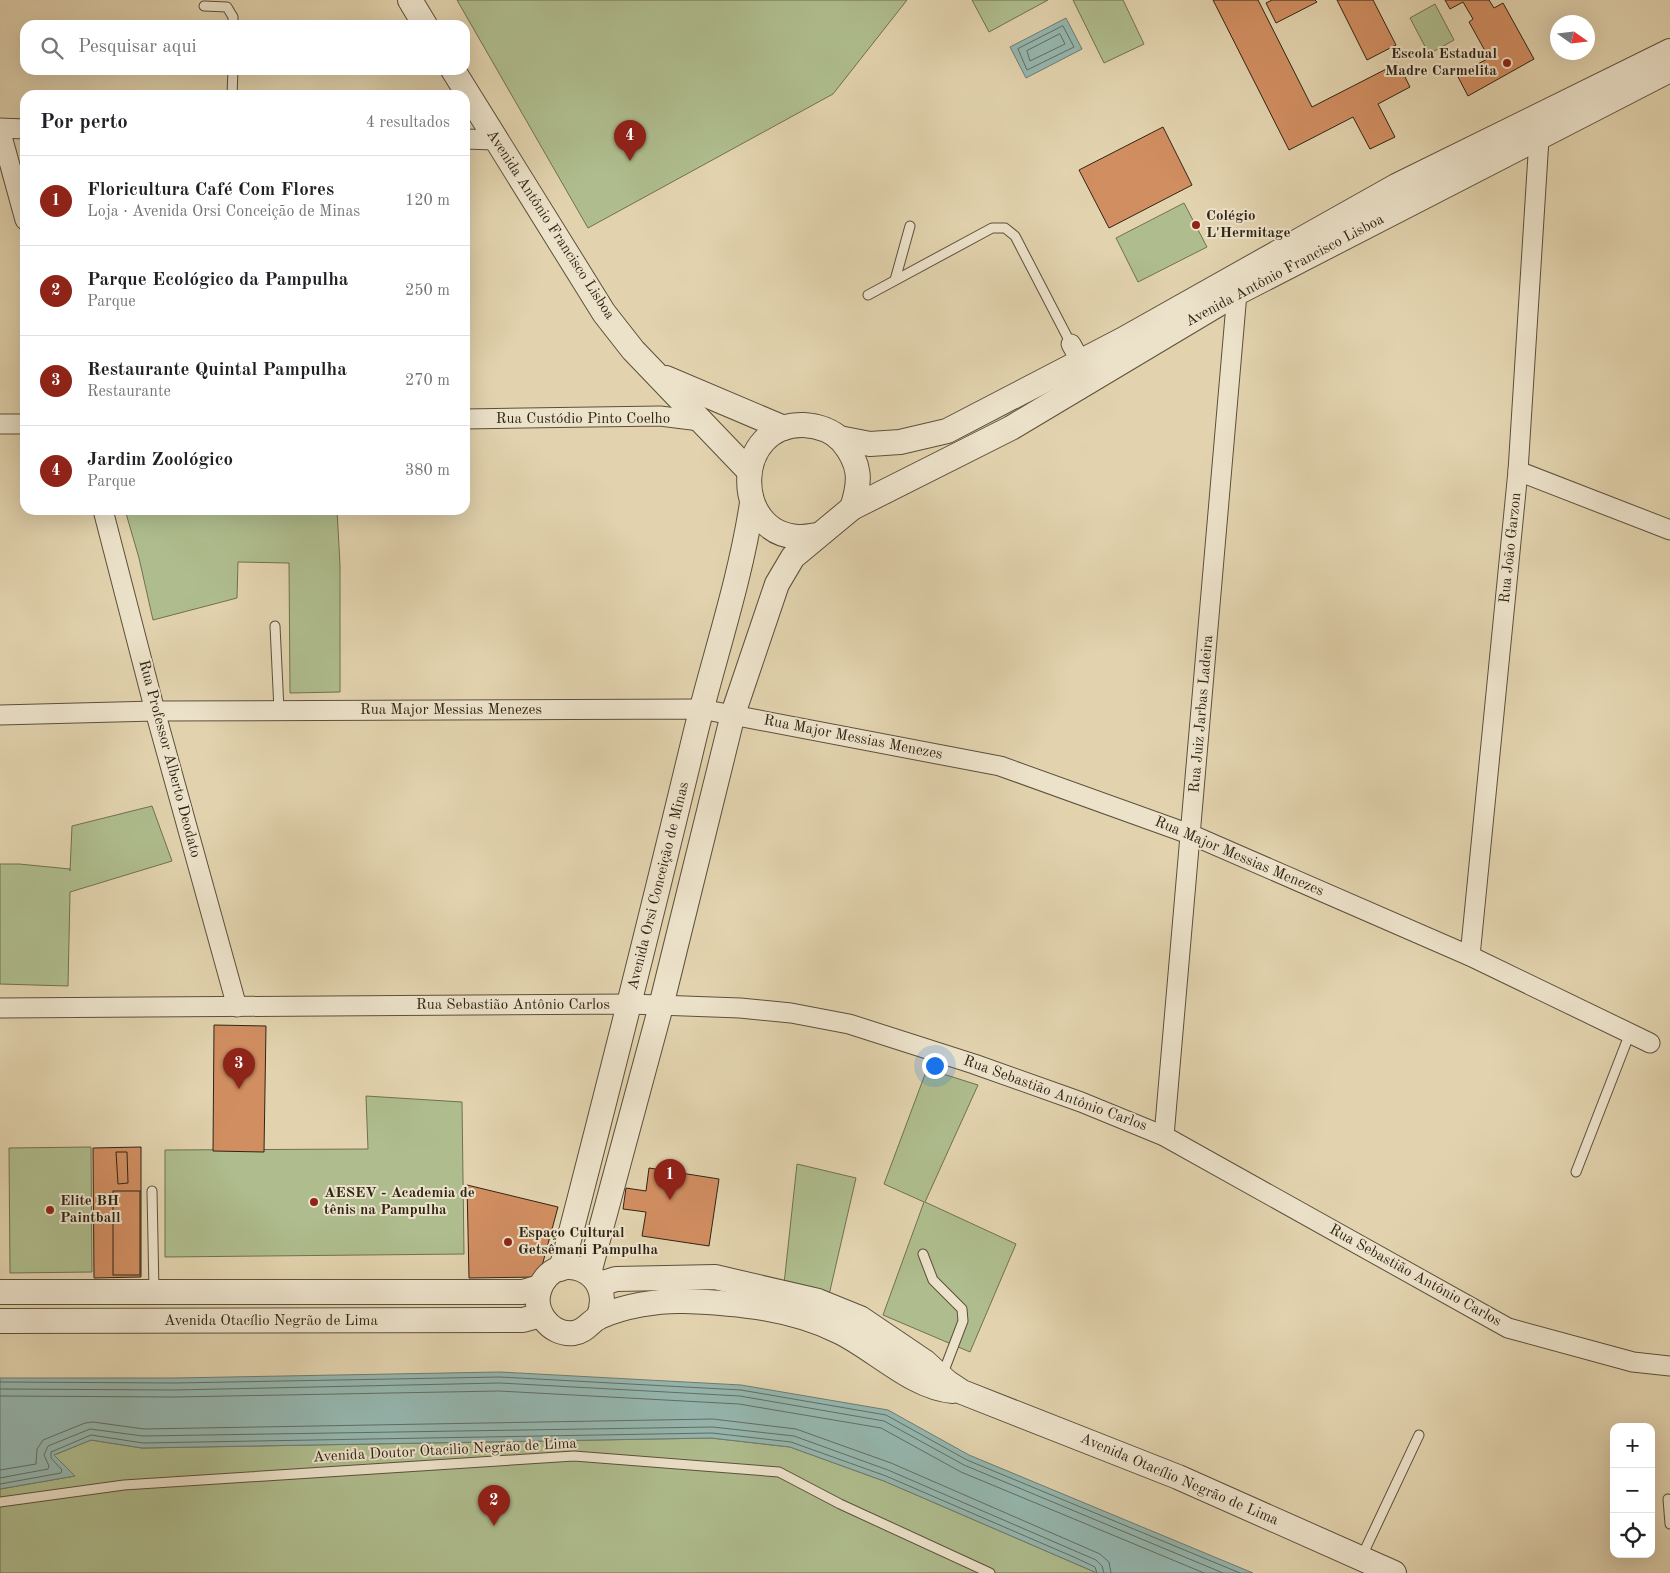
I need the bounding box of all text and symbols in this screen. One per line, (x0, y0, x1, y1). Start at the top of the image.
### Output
north arrow (1550, 15, 1595, 60)
search box (20, 20, 470, 75)
icon: search (38, 34, 66, 62)
text: Pesquisar aqui (78, 38, 197, 57)
place label: Escola Estadual Madre Carmelita (1385, 47, 1497, 79)
marker: Escola Estadual Madre Carmelita (1501, 57, 1513, 69)
text: Por perto (40, 112, 128, 133)
text: 4 resultados (366, 115, 450, 131)
pin: 4 (614, 120, 646, 161)
street label: Avenida Antônio Francisco Lisboa (483, 128, 617, 323)
text: Floricultura Café Com Flores (87, 181, 334, 200)
text: 1 (51, 193, 61, 209)
text: 120 m (405, 193, 450, 209)
text: Loja · Avenida Orsi Conceição de Minas (87, 204, 360, 220)
place label: Colégio L'Hermitage (1206, 209, 1291, 241)
street label: Avenida Antônio Francisco Lisboa (1183, 212, 1387, 330)
marker: Colégio L'Hermitage (1190, 219, 1202, 231)
text: Parque Ecológico da Pampulha (87, 271, 349, 290)
text: 2 (51, 283, 61, 299)
text: 250 m (405, 283, 450, 299)
text: Parque (87, 294, 136, 310)
text: Restaurante Quintal Pampulha (87, 361, 347, 380)
text: 3 (51, 373, 61, 389)
text: 270 m (405, 373, 450, 389)
text: Restaurante (87, 384, 171, 400)
street label: Rua Custódio Pinto Coelho (496, 412, 670, 427)
text: Jardim Zoológico (87, 451, 233, 470)
text: 4 (51, 463, 61, 479)
text: 380 m (405, 463, 450, 479)
text: Parque (87, 474, 136, 490)
street label: Rua João Garzon (1498, 492, 1524, 604)
street label: Rua Juiz Jarbas Ladeira (1188, 634, 1216, 794)
street label: Rua Professor Alberto Deodato (135, 659, 203, 859)
street label: Rua Major Messias Menezes (360, 703, 542, 718)
street label: Rua Major Messias Menezes (762, 713, 944, 763)
street label: Avenida Orsi Conceição de Minas (626, 780, 692, 992)
street label: Rua Major Messias Menezes (1152, 815, 1326, 899)
street label: Rua Sebastião Antônio Carlos (416, 998, 610, 1013)
pin: 3 (223, 1048, 255, 1089)
your location (922, 1053, 948, 1079)
street label: Rua Sebastião Antônio Carlos (961, 1054, 1149, 1134)
pin: 1 (654, 1159, 686, 1200)
place label: AESEV - Academia de tênis na Pampulha (324, 1186, 475, 1218)
place label: Elite BH Paintball (60, 1194, 121, 1226)
marker: AESEV - Academia de tênis na Pampulha (308, 1196, 320, 1208)
marker: Elite BH Paintball (44, 1204, 56, 1216)
street label: Rua Sebastião Antônio Carlos (1326, 1222, 1504, 1330)
place label: Espaço Cultural Getsêmani Pampulha (518, 1226, 658, 1258)
marker: Espaço Cultural Getsêmani Pampulha (502, 1236, 514, 1248)
street label: Avenida Otacílio Negrão de Lima (164, 1314, 378, 1329)
map controls (1610, 1423, 1655, 1558)
button: + (1610, 1423, 1655, 1468)
street label: Avenida Otacílio Negrão de Lima (1078, 1431, 1281, 1529)
street label: Avenida Doutor Otacilio Negrão de Lima (313, 1437, 578, 1465)
button: − (1610, 1468, 1655, 1513)
pin: 2 (478, 1485, 510, 1526)
button: locate (1610, 1513, 1655, 1558)

